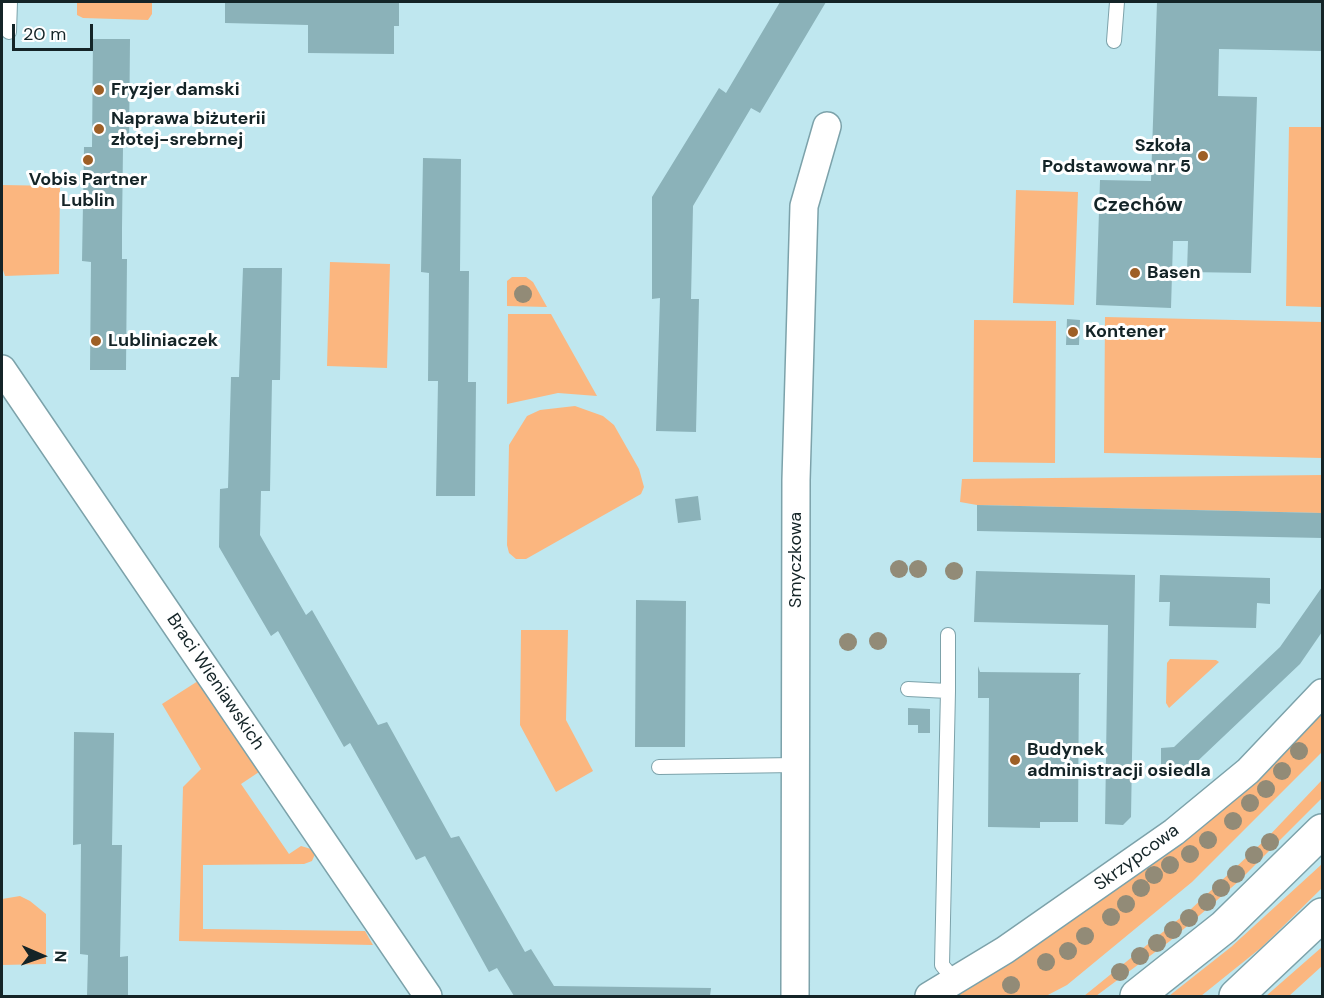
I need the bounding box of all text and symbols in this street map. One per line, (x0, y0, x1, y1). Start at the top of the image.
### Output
scale bar (15, 12, 96, 50)
text: 20 m (23, 22, 66, 46)
place label: Fryzjer damski (111, 79, 240, 101)
marker: Fryzjer damski (92, 83, 106, 97)
place label: Naprawa biżuterii złotej-srebrnej (111, 108, 266, 150)
marker: Naprawa biżuterii złotej-srebrnej (92, 122, 106, 136)
place label: Szkoła Podstawowa nr 5 (1042, 135, 1191, 178)
marker: Szkoła Podstawowa nr 5 (1196, 149, 1210, 163)
marker: Vobis Partner Lublin (81, 153, 95, 167)
place label: Vobis Partner Lublin (29, 169, 147, 212)
district label: Czechów (1093, 194, 1183, 218)
place label: Basen (1147, 262, 1201, 284)
marker: Basen (1128, 266, 1142, 280)
place label: Kontener (1085, 321, 1166, 343)
marker: Kontener (1066, 325, 1080, 339)
place label: Lubliniaczek (108, 330, 218, 352)
marker: Lubliniaczek (89, 334, 103, 348)
street label: Smyczkowa (785, 512, 807, 608)
street label: Braci Wieniawskich (161, 610, 269, 754)
place label: Budynek administracji osiedla (1027, 739, 1211, 782)
marker: Budynek administracji osiedla (1008, 753, 1022, 767)
street label: Skrzypcowa (1090, 820, 1184, 896)
north arrow (12, 926, 72, 986)
text: N (50, 950, 71, 963)

